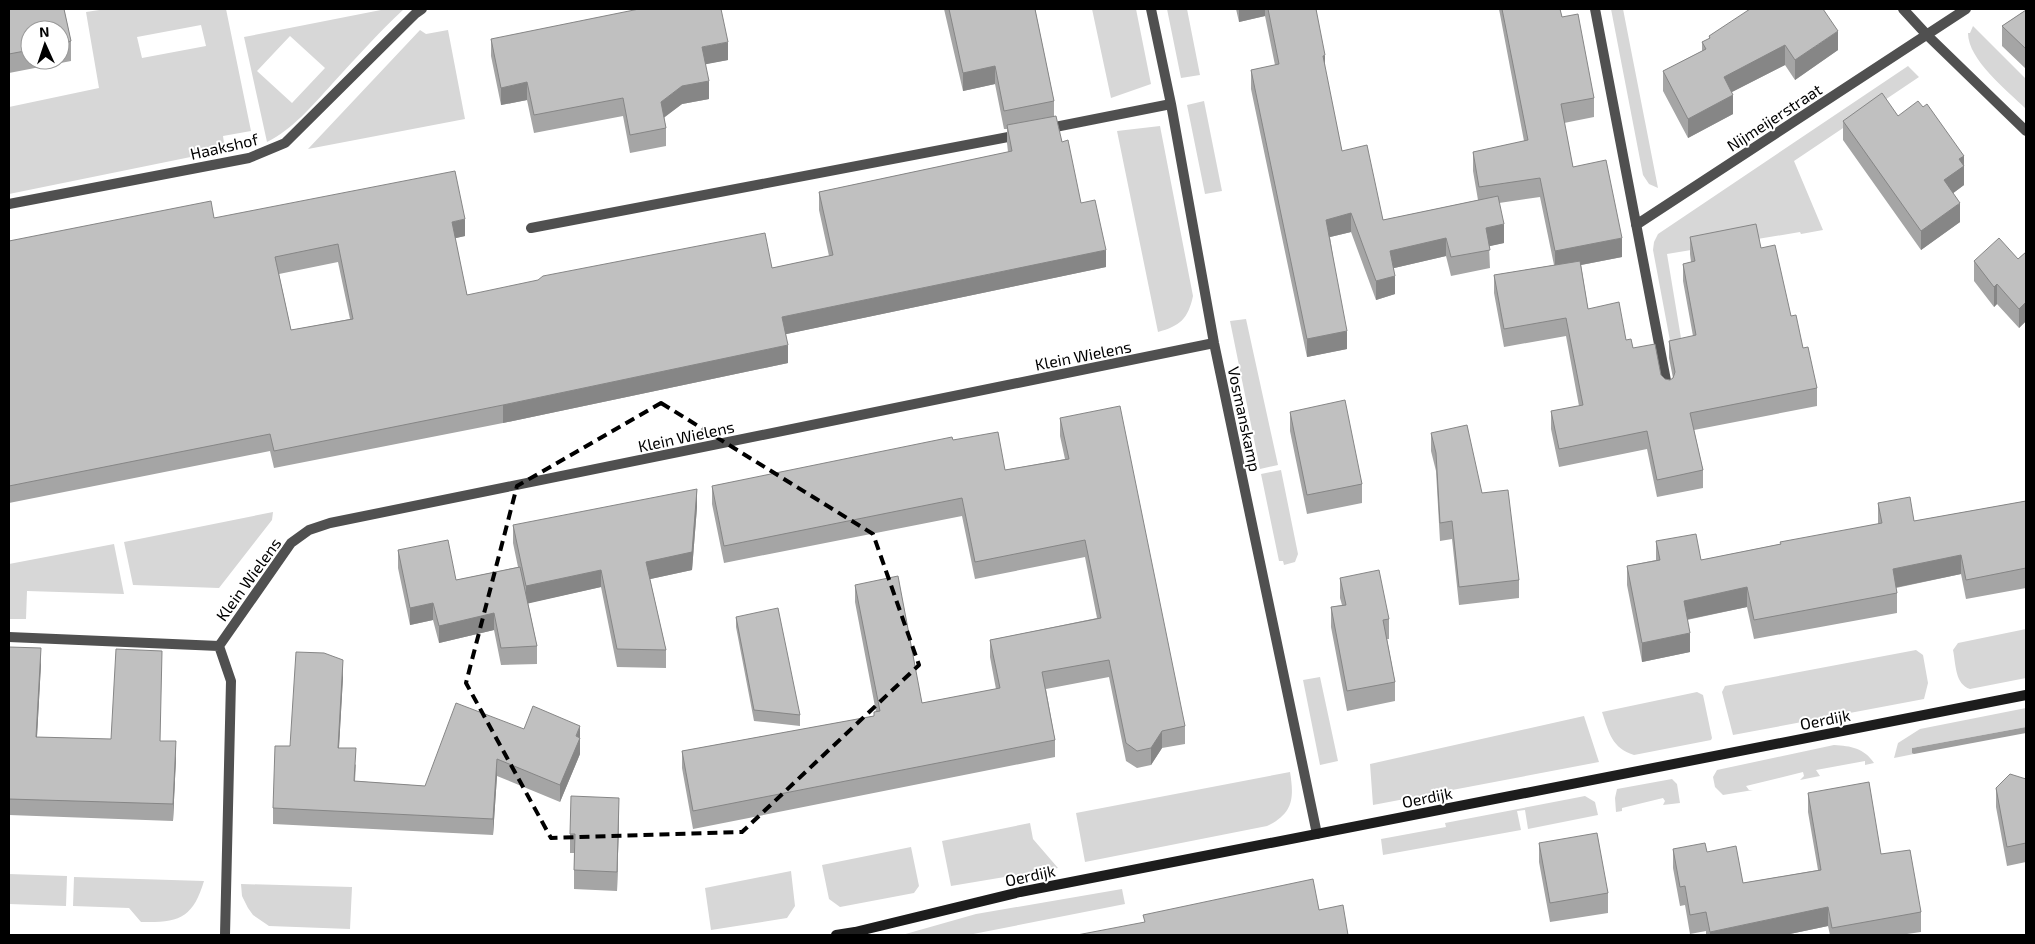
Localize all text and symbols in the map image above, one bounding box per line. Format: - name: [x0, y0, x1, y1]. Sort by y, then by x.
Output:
- north arrow: [20, 20, 70, 70]
- text: N: [39, 23, 50, 40]
- street label: Nijmeijerstraat: [1723, 79, 1825, 156]
- street label: Haakshof: [188, 129, 261, 163]
- street label: Klein Wielens: [1033, 336, 1133, 374]
- street label: Vosmanskamp: [1225, 365, 1265, 473]
- street label: Klein Wielens: [636, 417, 736, 455]
- street label: Klein Wielens: [212, 534, 284, 624]
- street label: Oerdijk: [1798, 705, 1852, 734]
- street label: Oerdijk: [1400, 783, 1454, 812]
- street label: Oerdijk: [1003, 860, 1057, 891]

